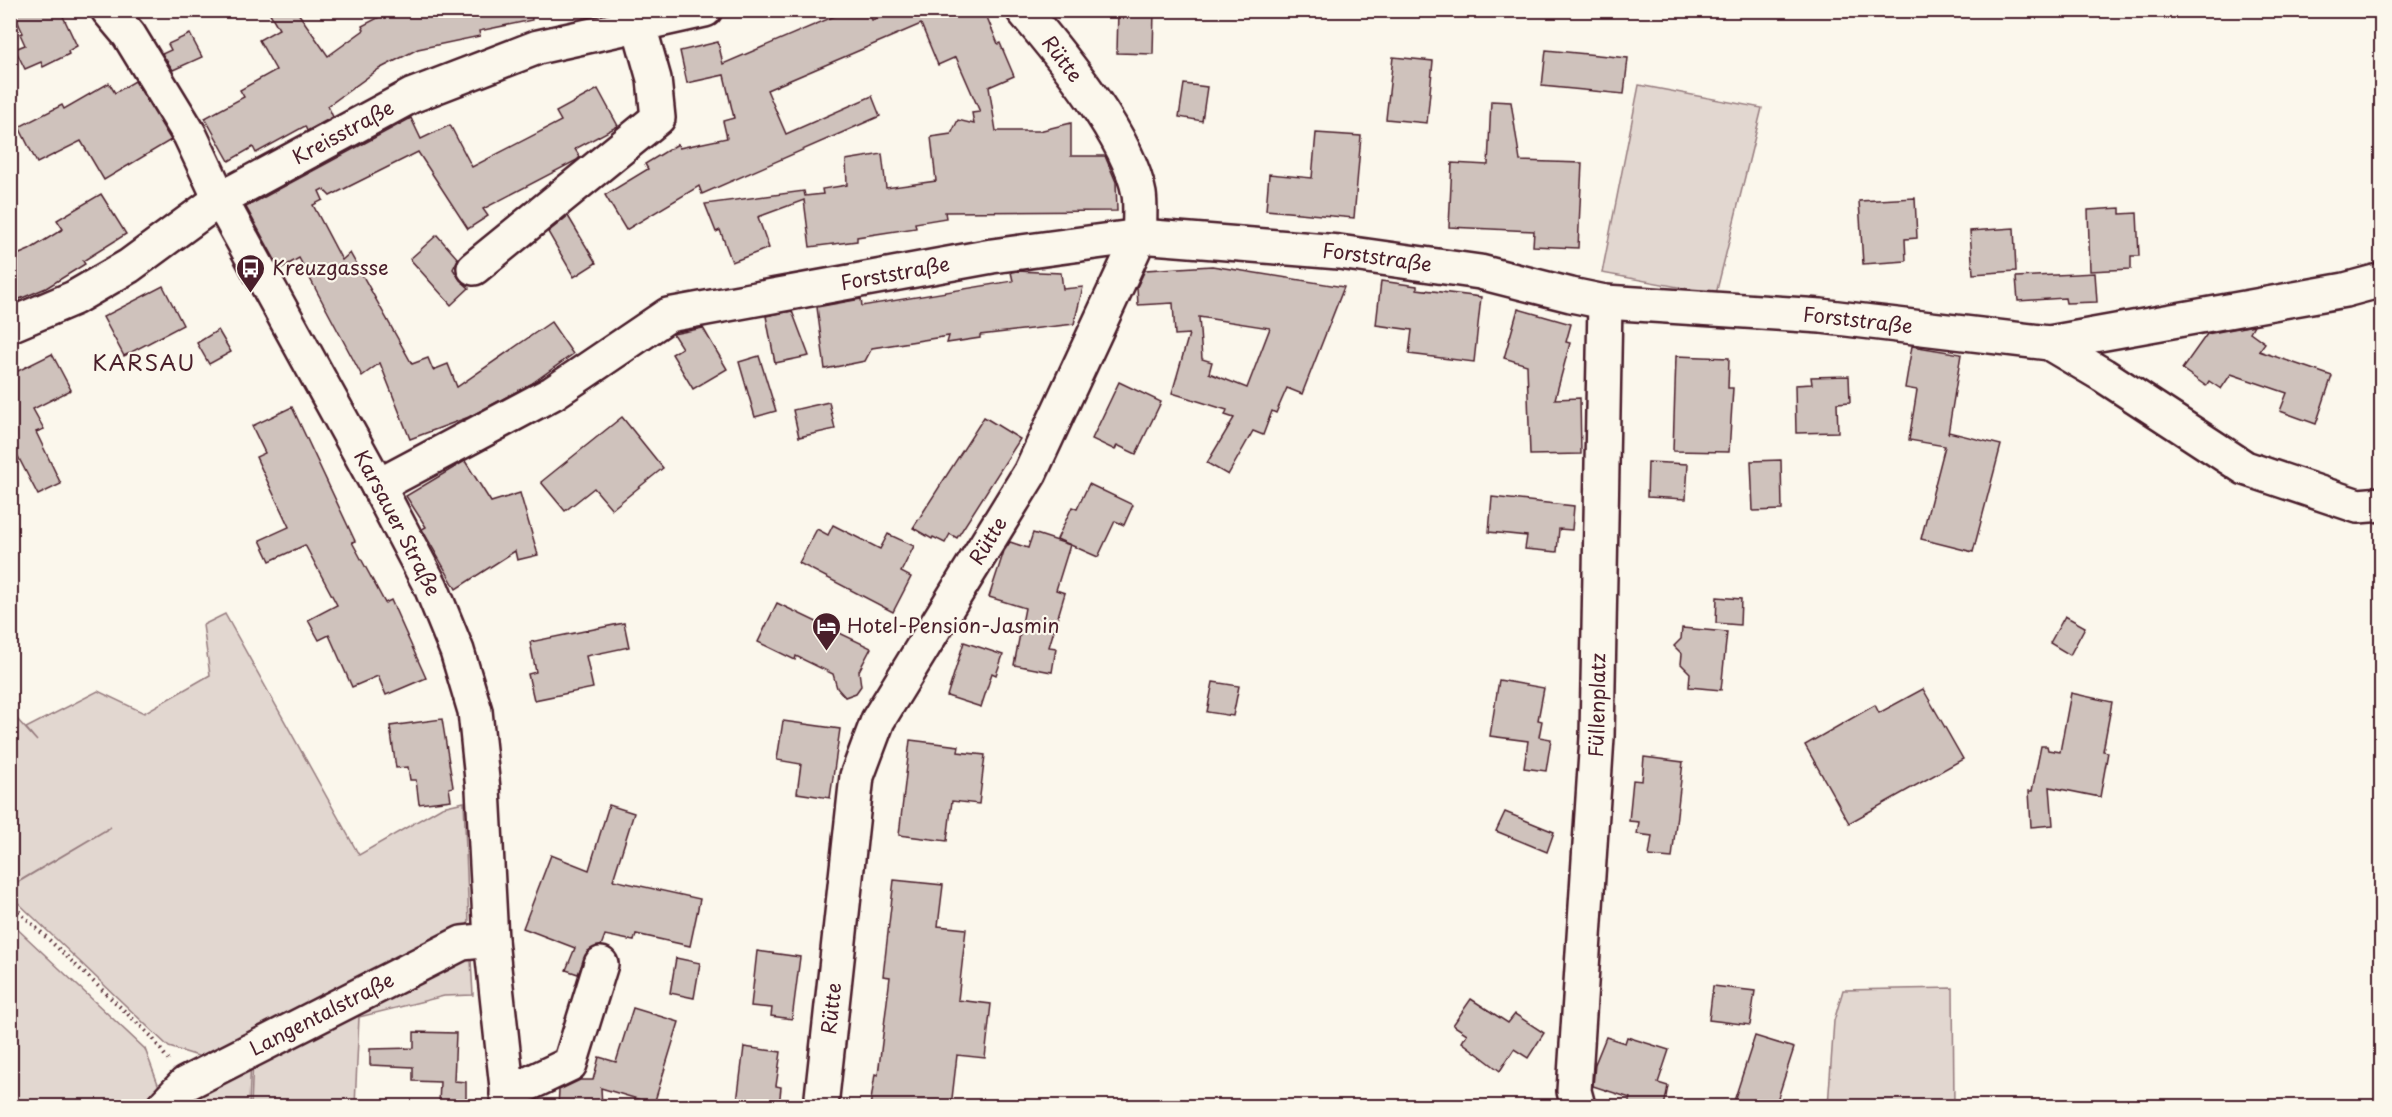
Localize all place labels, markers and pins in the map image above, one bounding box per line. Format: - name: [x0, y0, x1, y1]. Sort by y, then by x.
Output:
- bus stop icon: Kreuzgassse: [235, 252, 267, 294]
- place label: Kreuzgassse: [272, 252, 389, 282]
- hotel icon: Hotel-Pension-Jasmin: [810, 610, 842, 652]
- place label: Hotel-Pension-Jasmin: [847, 610, 1060, 640]

